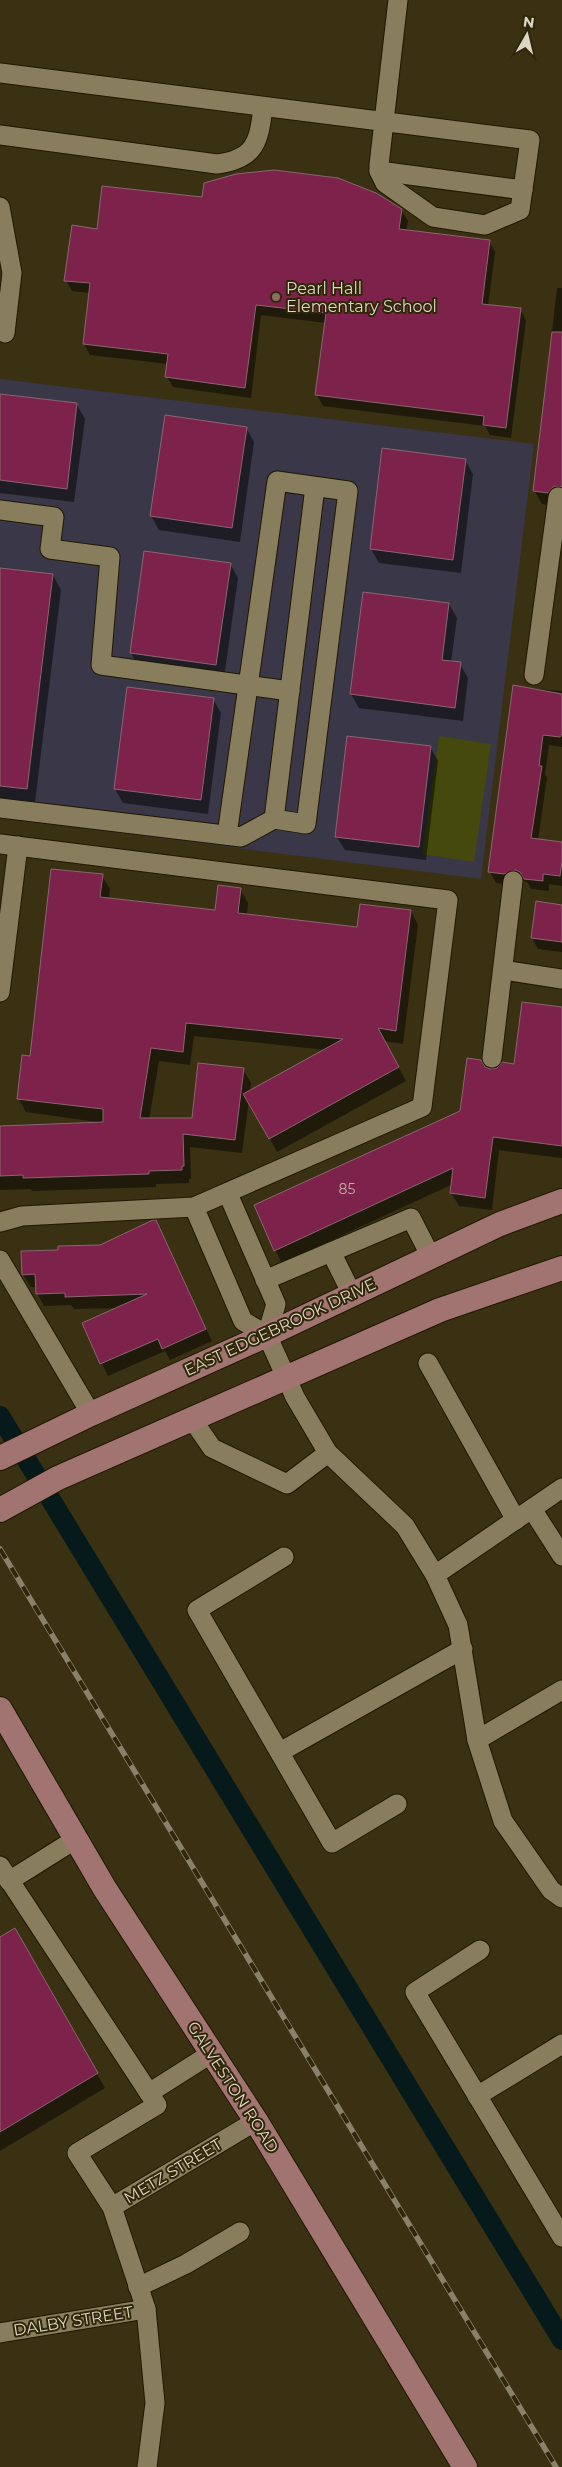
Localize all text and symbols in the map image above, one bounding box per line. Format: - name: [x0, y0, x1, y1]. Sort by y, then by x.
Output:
- north arrow: [502, 10, 552, 60]
- text: N: [522, 12, 536, 32]
- place label: Pearl Hall Elementary School: [286, 279, 437, 316]
- marker: Pearl Hall Elementary School: [270, 291, 282, 303]
- house number: 85: [339, 1180, 356, 1198]
- street label: EAST EDGEBROOK DRIVE: [181, 1274, 379, 1380]
- street label: GALVESTON ROAD: [183, 2018, 283, 2156]
- street label: METZ STREET: [121, 2134, 226, 2208]
- street label: DALBY STREET: [12, 2302, 135, 2340]

